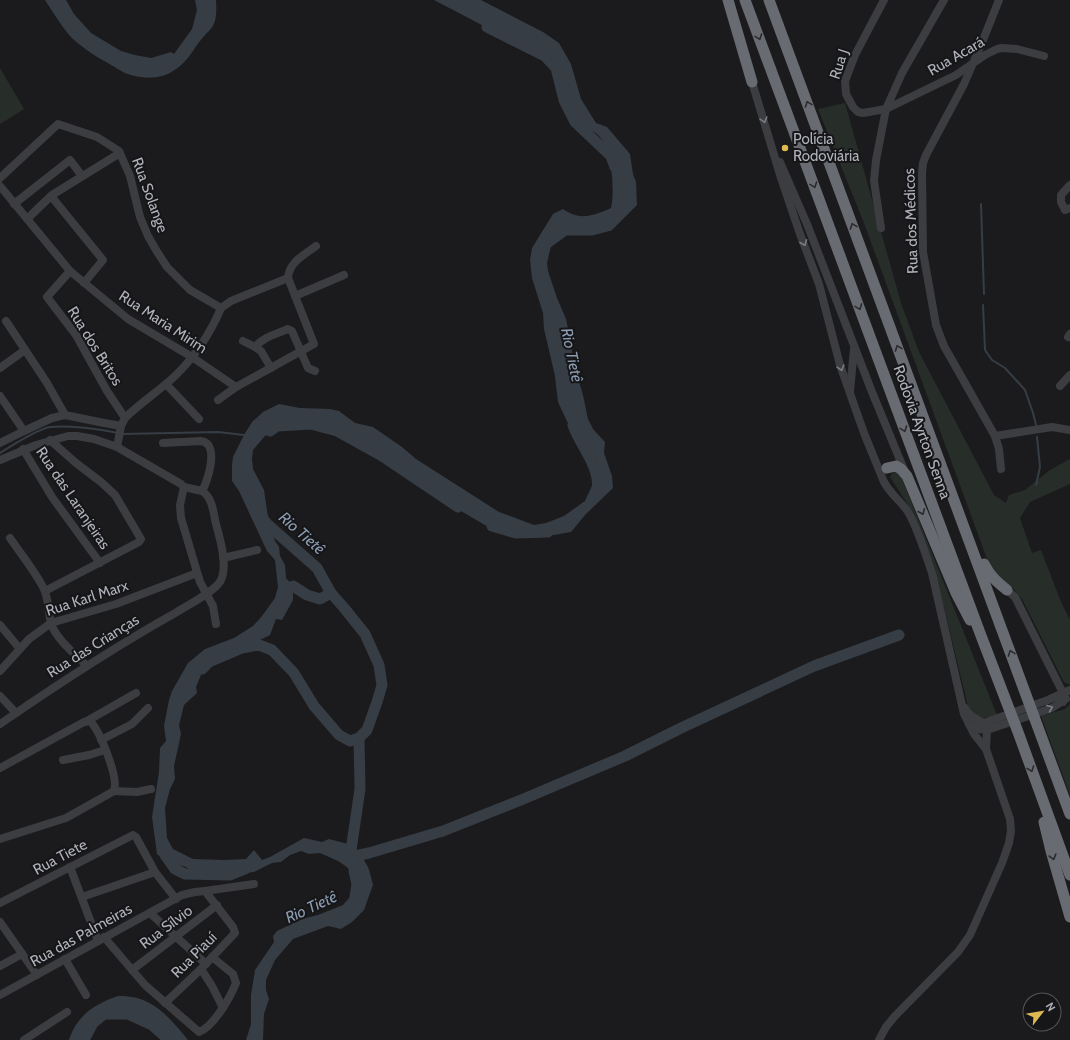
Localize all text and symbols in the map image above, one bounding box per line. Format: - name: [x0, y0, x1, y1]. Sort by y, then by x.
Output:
- street label: Rua Acará: [925, 32, 988, 79]
- one-way arrow: [754, 33, 762, 40]
- street label: Rua J: [826, 46, 852, 82]
- one-way arrow: [804, 100, 812, 107]
- one-way arrow: [759, 116, 768, 123]
- place label: Polícia Rodoviária: [793, 130, 860, 165]
- marker: Polícia Rodoviária: [780, 143, 790, 153]
- street label: Rua Solange: [128, 155, 172, 235]
- street label: Rua dos Médicos: [900, 168, 922, 274]
- one-way arrow: [809, 181, 817, 188]
- one-way arrow: [849, 222, 857, 229]
- one-way arrow: [799, 240, 807, 247]
- street label: Rua Maria Mirim: [116, 287, 210, 357]
- street label: Rua dos Britos: [64, 303, 126, 389]
- one-way arrow: [854, 303, 862, 310]
- water label: Rio Tietê: [557, 326, 587, 385]
- one-way arrow: [895, 344, 903, 351]
- street label: Rodovia Ayrton Senna: [889, 363, 955, 502]
- one-way arrow: [836, 364, 845, 371]
- one-way arrow: [900, 425, 908, 432]
- street label: Rua das Laranjeiras: [32, 443, 114, 553]
- water label: Rio Tietê: [275, 508, 329, 559]
- one-way arrow: [917, 509, 925, 516]
- street label: Rua Karl Marx: [43, 576, 131, 620]
- street label: Rua das Crianças: [44, 610, 142, 682]
- one-way arrow: [1008, 650, 1016, 657]
- one-way arrow: [1046, 705, 1054, 713]
- one-way arrow: [1027, 765, 1035, 772]
- street label: Rua Tiete: [30, 835, 90, 879]
- one-way arrow: [1048, 854, 1057, 861]
- water label: Rio Tietê: [282, 886, 341, 927]
- street label: Rua das Palmeiras: [27, 900, 135, 970]
- street label: Rua Sílvio: [136, 901, 196, 953]
- street label: Rua Piauí: [167, 928, 221, 982]
- north arrow: [1022, 992, 1062, 1032]
- text: N: [1043, 1000, 1059, 1014]

